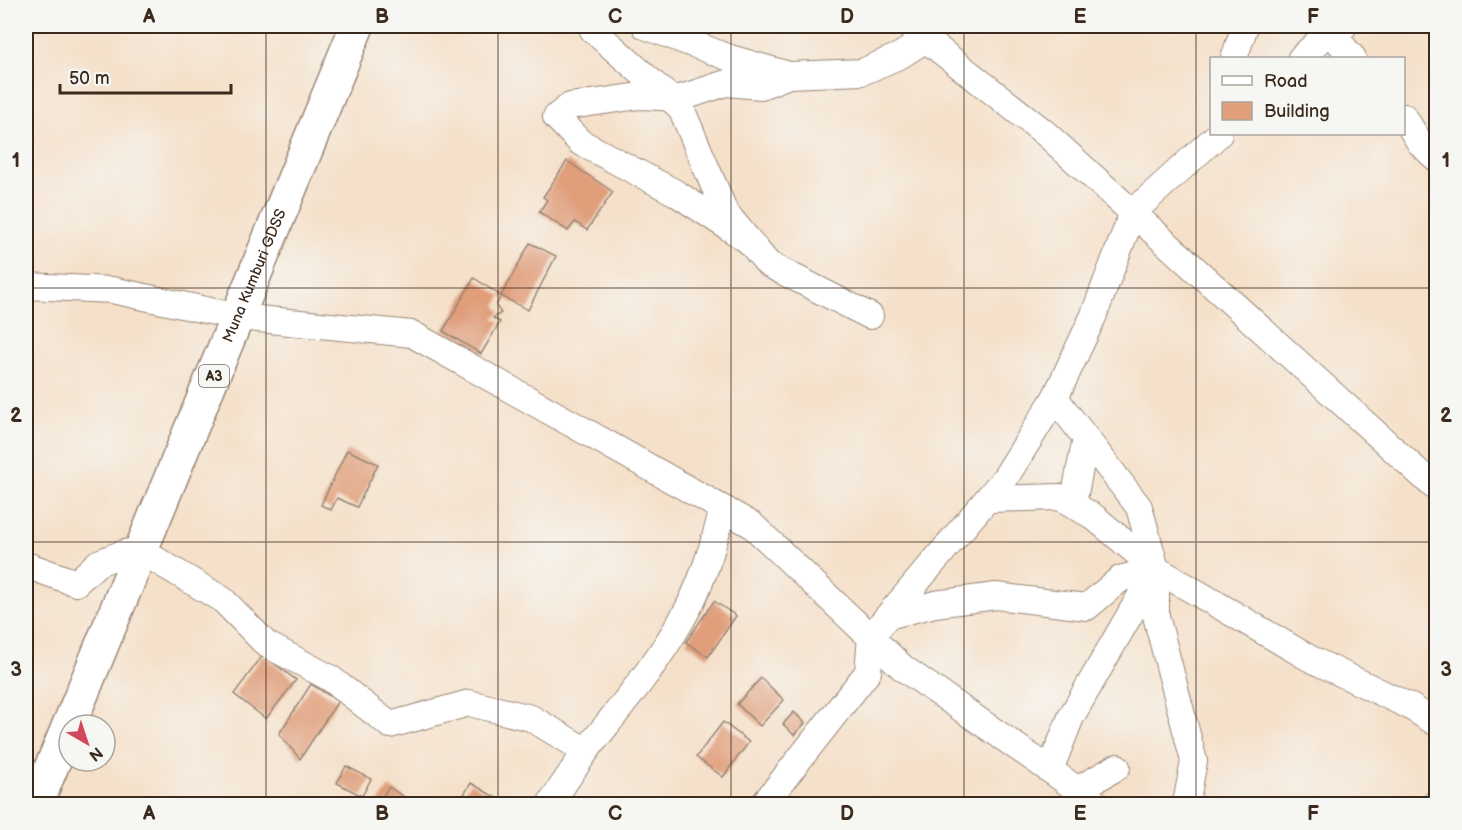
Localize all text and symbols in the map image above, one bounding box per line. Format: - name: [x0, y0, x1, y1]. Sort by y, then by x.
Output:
- text: A: [142, 5, 156, 29]
- text: B: [375, 5, 389, 29]
- text: C: [608, 5, 622, 29]
- text: D: [840, 5, 854, 29]
- text: E: [1074, 5, 1087, 29]
- text: F: [1307, 5, 1319, 29]
- scale bar: [60, 57, 231, 95]
- legend: [1210, 57, 1405, 135]
- text: 50 m: [69, 68, 110, 89]
- text: Road: [1264, 71, 1308, 92]
- text: Building: [1264, 101, 1330, 122]
- text: 1: [12, 149, 20, 173]
- text: 1: [1442, 149, 1450, 173]
- street label: Muna Kumburi GDSS: [218, 206, 290, 345]
- road number: A3: [199, 365, 229, 387]
- text: 2: [10, 404, 22, 428]
- text: 2: [1440, 404, 1452, 428]
- text: 3: [10, 658, 22, 682]
- text: 3: [1440, 658, 1452, 682]
- north arrow: [57, 713, 117, 773]
- text: N: [85, 742, 106, 765]
- text: A: [142, 802, 156, 826]
- text: B: [375, 802, 389, 826]
- text: C: [608, 802, 622, 826]
- text: D: [840, 802, 854, 826]
- text: E: [1074, 802, 1087, 826]
- text: F: [1307, 802, 1319, 826]

